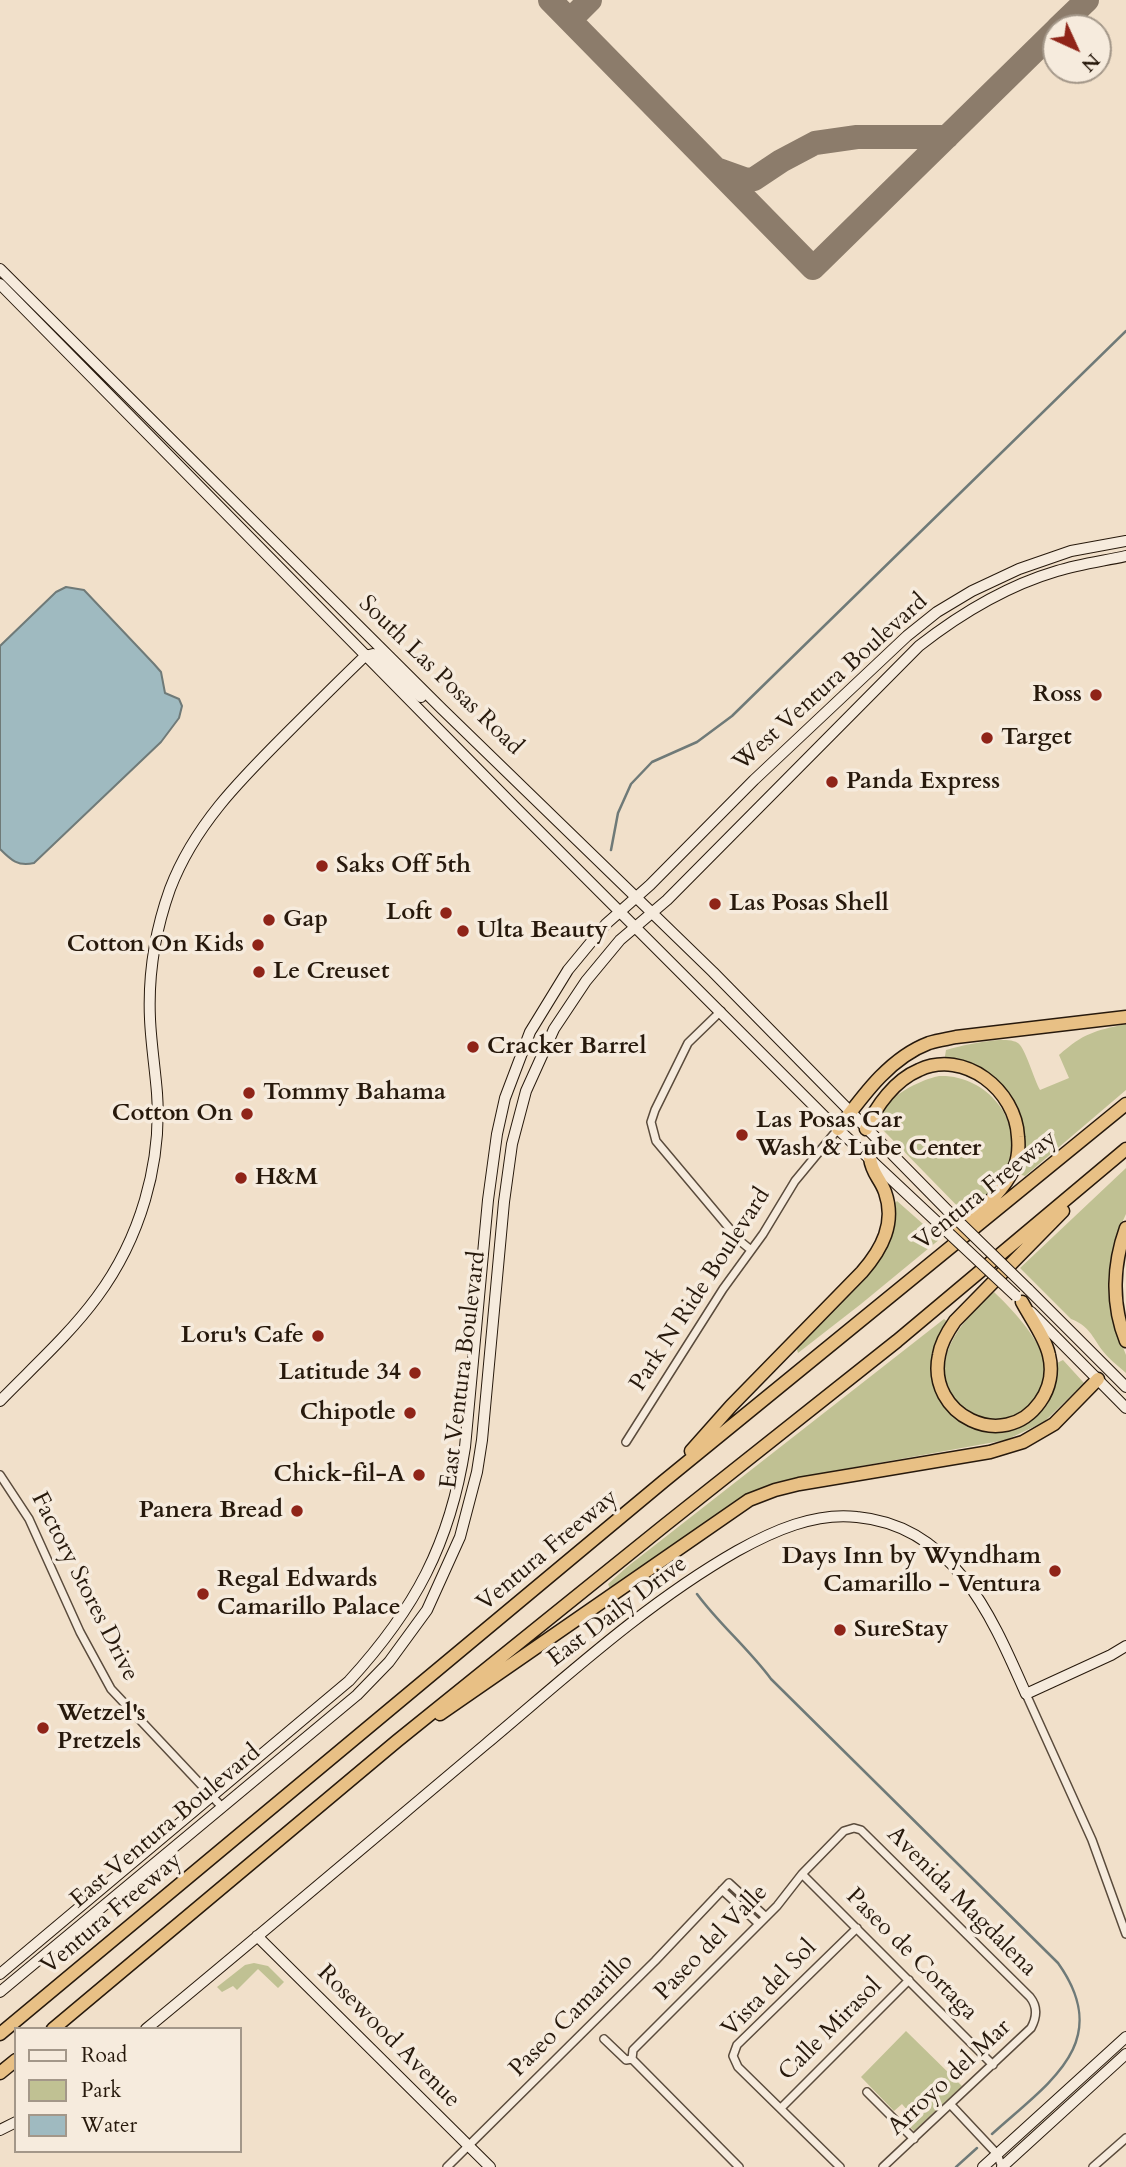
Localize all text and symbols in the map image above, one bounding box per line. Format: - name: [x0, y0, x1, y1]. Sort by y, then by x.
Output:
- north arrow: [1042, 14, 1112, 84]
- text: N: [1075, 47, 1105, 77]
- street label: West Ventura Boulevard: [728, 588, 934, 778]
- street label: South Las Posas Road: [352, 590, 528, 762]
- place label: Ross: [1033, 681, 1082, 709]
- marker: Ross: [1088, 687, 1104, 703]
- place label: Target: [1001, 724, 1072, 752]
- marker: Target: [979, 730, 995, 746]
- place label: Panda Express: [846, 768, 1000, 796]
- marker: Panda Express: [824, 774, 840, 790]
- place label: Saks Off 5th: [336, 852, 471, 880]
- marker: Saks Off 5th: [314, 858, 330, 874]
- place label: Las Posas Shell: [729, 890, 889, 918]
- marker: Las Posas Shell: [707, 896, 723, 912]
- place label: Loft: [386, 899, 432, 927]
- marker: Loft: [438, 905, 454, 921]
- place label: Gap: [283, 906, 328, 934]
- marker: Gap: [261, 912, 277, 928]
- place label: Ulta Beauty: [477, 917, 608, 945]
- marker: Ulta Beauty: [455, 923, 471, 939]
- place label: Cotton On Kids: [67, 931, 244, 959]
- marker: Cotton On Kids: [250, 937, 266, 953]
- place label: Le Creuset: [273, 958, 389, 986]
- marker: Le Creuset: [251, 964, 267, 980]
- place label: Cracker Barrel: [487, 1033, 646, 1061]
- marker: Cracker Barrel: [465, 1039, 481, 1055]
- place label: Tommy Bahama: [263, 1079, 446, 1107]
- marker: Tommy Bahama: [241, 1085, 257, 1101]
- place label: Cotton On: [112, 1100, 233, 1128]
- marker: Cotton On: [239, 1106, 255, 1122]
- place label: Las Posas Car Wash & Lube Center: [756, 1107, 981, 1163]
- street label: Ventura Freeway: [909, 1125, 1063, 1257]
- marker: Las Posas Car Wash & Lube Center: [734, 1127, 750, 1143]
- place label: H&M: [255, 1164, 318, 1192]
- marker: H&M: [233, 1170, 249, 1186]
- street label: Park N Ride Boulevard: [625, 1183, 777, 1397]
- street label: East Ventura Boulevard: [435, 1250, 493, 1490]
- place label: Loru's Cafe: [181, 1322, 304, 1350]
- marker: Loru's Cafe: [310, 1328, 326, 1344]
- place label: Latitude 34: [279, 1359, 401, 1387]
- marker: Latitude 34: [407, 1365, 423, 1381]
- place label: Chipotle: [300, 1399, 396, 1427]
- marker: Chipotle: [402, 1405, 418, 1421]
- place label: Chick-fil-A: [274, 1461, 405, 1489]
- marker: Chick-fil-A: [411, 1467, 427, 1483]
- street label: Ventura Freeway: [472, 1484, 624, 1618]
- street label: Factory Stores Drive: [24, 1488, 144, 1686]
- place label: Panera Bread: [139, 1497, 283, 1525]
- marker: Panera Bread: [289, 1503, 305, 1519]
- place label: Days Inn by Wyndham Camarillo - Ventura: [782, 1543, 1041, 1599]
- street label: East Daily Drive: [543, 1550, 693, 1674]
- marker: Days Inn by Wyndham Camarillo - Ventura: [1047, 1563, 1063, 1579]
- place label: Regal Edwards Camarillo Palace: [217, 1566, 401, 1622]
- marker: Regal Edwards Camarillo Palace: [195, 1586, 211, 1602]
- place label: SureStay: [854, 1616, 948, 1644]
- marker: SureStay: [832, 1622, 848, 1638]
- place label: Wetzel's Pretzels: [57, 1700, 146, 1756]
- marker: Wetzel's Pretzels: [35, 1720, 51, 1736]
- street label: East Ventura Boulevard: [65, 1739, 267, 1915]
- street label: Avenida Magdalena: [880, 1821, 1042, 1983]
- street label: Ventura Freeway: [36, 1847, 188, 1981]
- street label: Paseo del Valle: [649, 1879, 775, 2007]
- street label: Paseo de Cortaga: [839, 1883, 983, 2027]
- street label: Vista del Sol: [717, 1934, 823, 2044]
- street label: Paseo Camarillo: [504, 1948, 640, 2084]
- street label: Rosewood Avenue: [310, 1959, 466, 2115]
- street label: Calle Mirasol: [773, 1972, 889, 2088]
- street label: Arroyo del Mar: [883, 2014, 1017, 2142]
- legend: [14, 2027, 242, 2153]
- text: Road: [81, 2041, 127, 2070]
- text: Park: [81, 2076, 121, 2105]
- text: Water: [81, 2111, 137, 2140]

